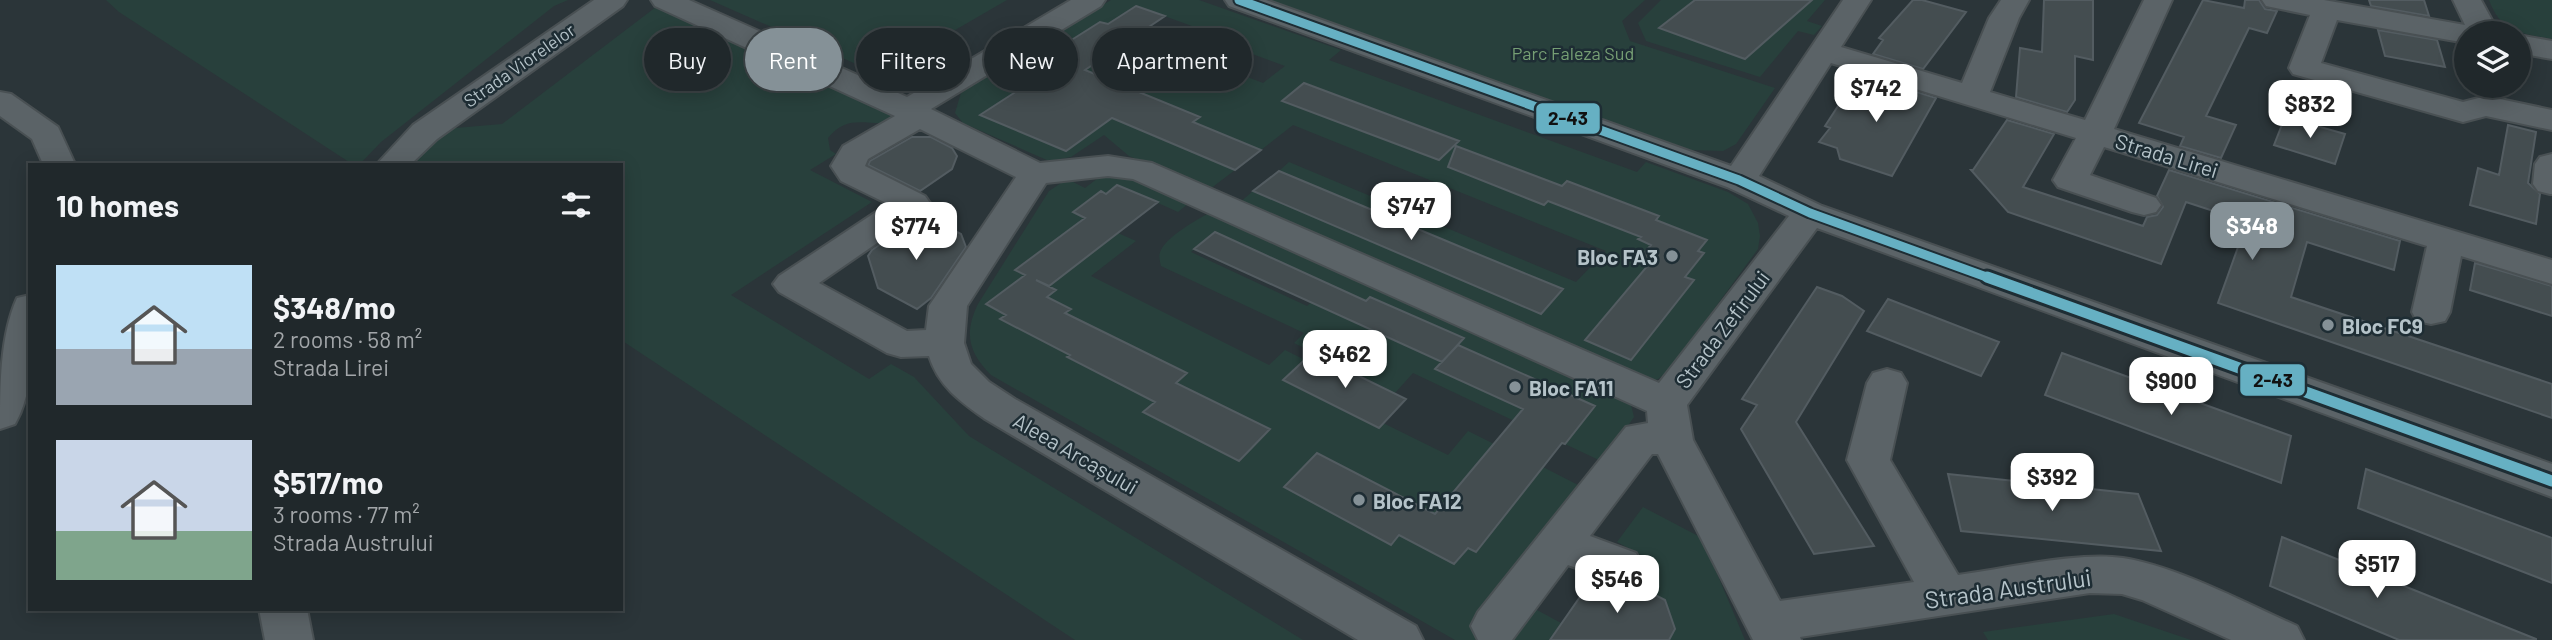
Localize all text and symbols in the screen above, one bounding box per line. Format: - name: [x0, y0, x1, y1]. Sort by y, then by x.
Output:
- street label: Strada Viorelelor: [459, 18, 579, 111]
- map controls: [2454, 21, 2531, 98]
- button: layers: [2454, 21, 2531, 98]
- chip: Buy: [644, 28, 731, 91]
- chip: Rent: [745, 28, 842, 91]
- chip: Filters: [856, 28, 970, 91]
- chip: New: [984, 28, 1078, 91]
- chip: Apartment: [1092, 28, 1252, 91]
- park label: Parc Faleza Sud: [1512, 42, 1634, 64]
- pin: $742: [1835, 64, 1917, 124]
- text: $742: [1850, 73, 1902, 101]
- pin: $832: [2269, 80, 2351, 140]
- text: $832: [2285, 89, 2335, 117]
- line badge: 2-43: [1535, 102, 1601, 135]
- text: 2-43: [1548, 106, 1588, 129]
- street label: Strada Lirei: [2113, 128, 2221, 182]
- pin: $747: [1370, 182, 1452, 242]
- icon: filters: [557, 186, 595, 224]
- text: 10 homes: [56, 187, 179, 223]
- text: $747: [1387, 191, 1435, 219]
- pin: $774: [875, 202, 957, 262]
- pin: $348: [2211, 202, 2293, 262]
- text: $774: [891, 211, 941, 239]
- text: $348: [2226, 211, 2278, 239]
- place label: Bloc FA3: [1577, 244, 1658, 269]
- marker: Bloc FA3: [1664, 248, 1680, 264]
- street label: Strada Zefirului: [1670, 265, 1774, 393]
- text: $348/mo: [273, 289, 396, 325]
- icon: home: [112, 293, 196, 377]
- place label: Bloc FC9: [2342, 313, 2423, 338]
- marker: Bloc FC9: [2320, 317, 2336, 333]
- text: 2 rooms · 58 m²: [273, 325, 422, 353]
- pin: $462: [1304, 330, 1386, 390]
- text: $462: [1319, 339, 1371, 367]
- text: Strada Lirei: [273, 353, 389, 381]
- pin: $900: [2130, 358, 2212, 417]
- line badge: 2-43: [2239, 363, 2306, 397]
- text: $900: [2145, 366, 2197, 394]
- text: 2-43: [2253, 368, 2293, 391]
- place label: Bloc FA11: [1529, 375, 1614, 400]
- marker: Bloc FA11: [1507, 379, 1523, 395]
- street label: Aleea Arcașului: [1009, 407, 1143, 499]
- pin: $392: [2011, 454, 2093, 513]
- text: $392: [2027, 462, 2077, 490]
- text: $517/mo: [273, 464, 384, 500]
- icon: home: [112, 468, 196, 552]
- place label: Bloc FA12: [1373, 488, 1462, 513]
- marker: Bloc FA12: [1351, 492, 1367, 508]
- text: 3 rooms · 77 m²: [273, 500, 420, 528]
- text: Strada Austrului: [273, 528, 434, 556]
- pin: $517: [2336, 540, 2418, 600]
- text: $517: [2355, 549, 2399, 577]
- pin: $546: [1576, 556, 1658, 615]
- street label: Strada Austrului: [1923, 562, 2093, 614]
- text: $546: [1591, 564, 1643, 592]

